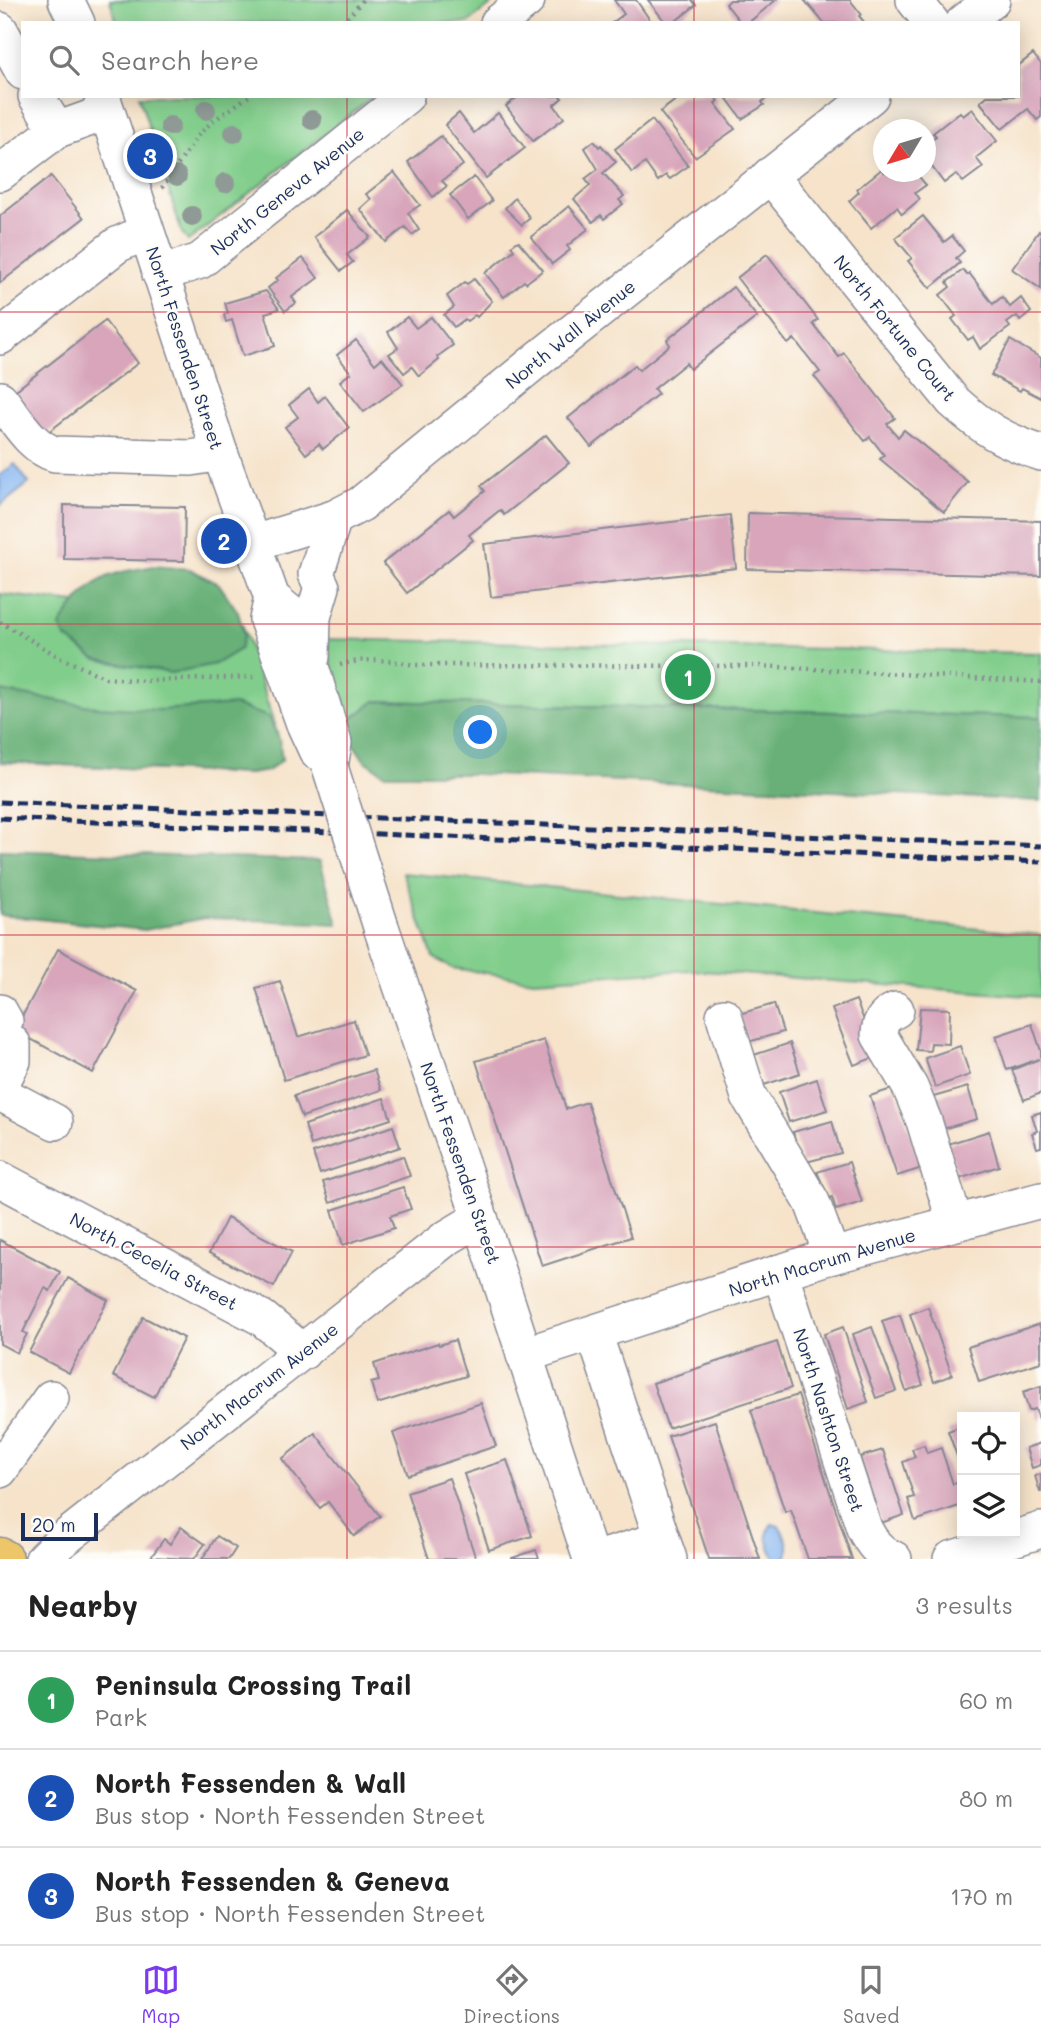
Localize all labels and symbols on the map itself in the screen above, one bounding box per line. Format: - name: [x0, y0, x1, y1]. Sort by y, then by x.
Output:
- north arrow: [873, 119, 936, 182]
- street label: North Geneva Avenue: [205, 122, 369, 260]
- pin: 3: [127, 130, 173, 182]
- street label: North Fessenden Street: [141, 243, 229, 453]
- street label: North Fortune Court: [829, 250, 961, 406]
- street label: North Wall Avenue: [500, 274, 640, 394]
- pin: 2: [201, 515, 247, 567]
- pin: 1: [665, 651, 711, 703]
- your location: [463, 715, 497, 749]
- street label: North Fessenden Street: [415, 1059, 507, 1267]
- street label: North Cecelia Street: [66, 1207, 242, 1315]
- street label: North Macrum Avenue: [726, 1222, 918, 1302]
- street label: North Macrum Avenue: [175, 1317, 343, 1455]
- street label: North Nashton Street: [788, 1325, 870, 1515]
- scale bar: [21, 1510, 98, 1542]

